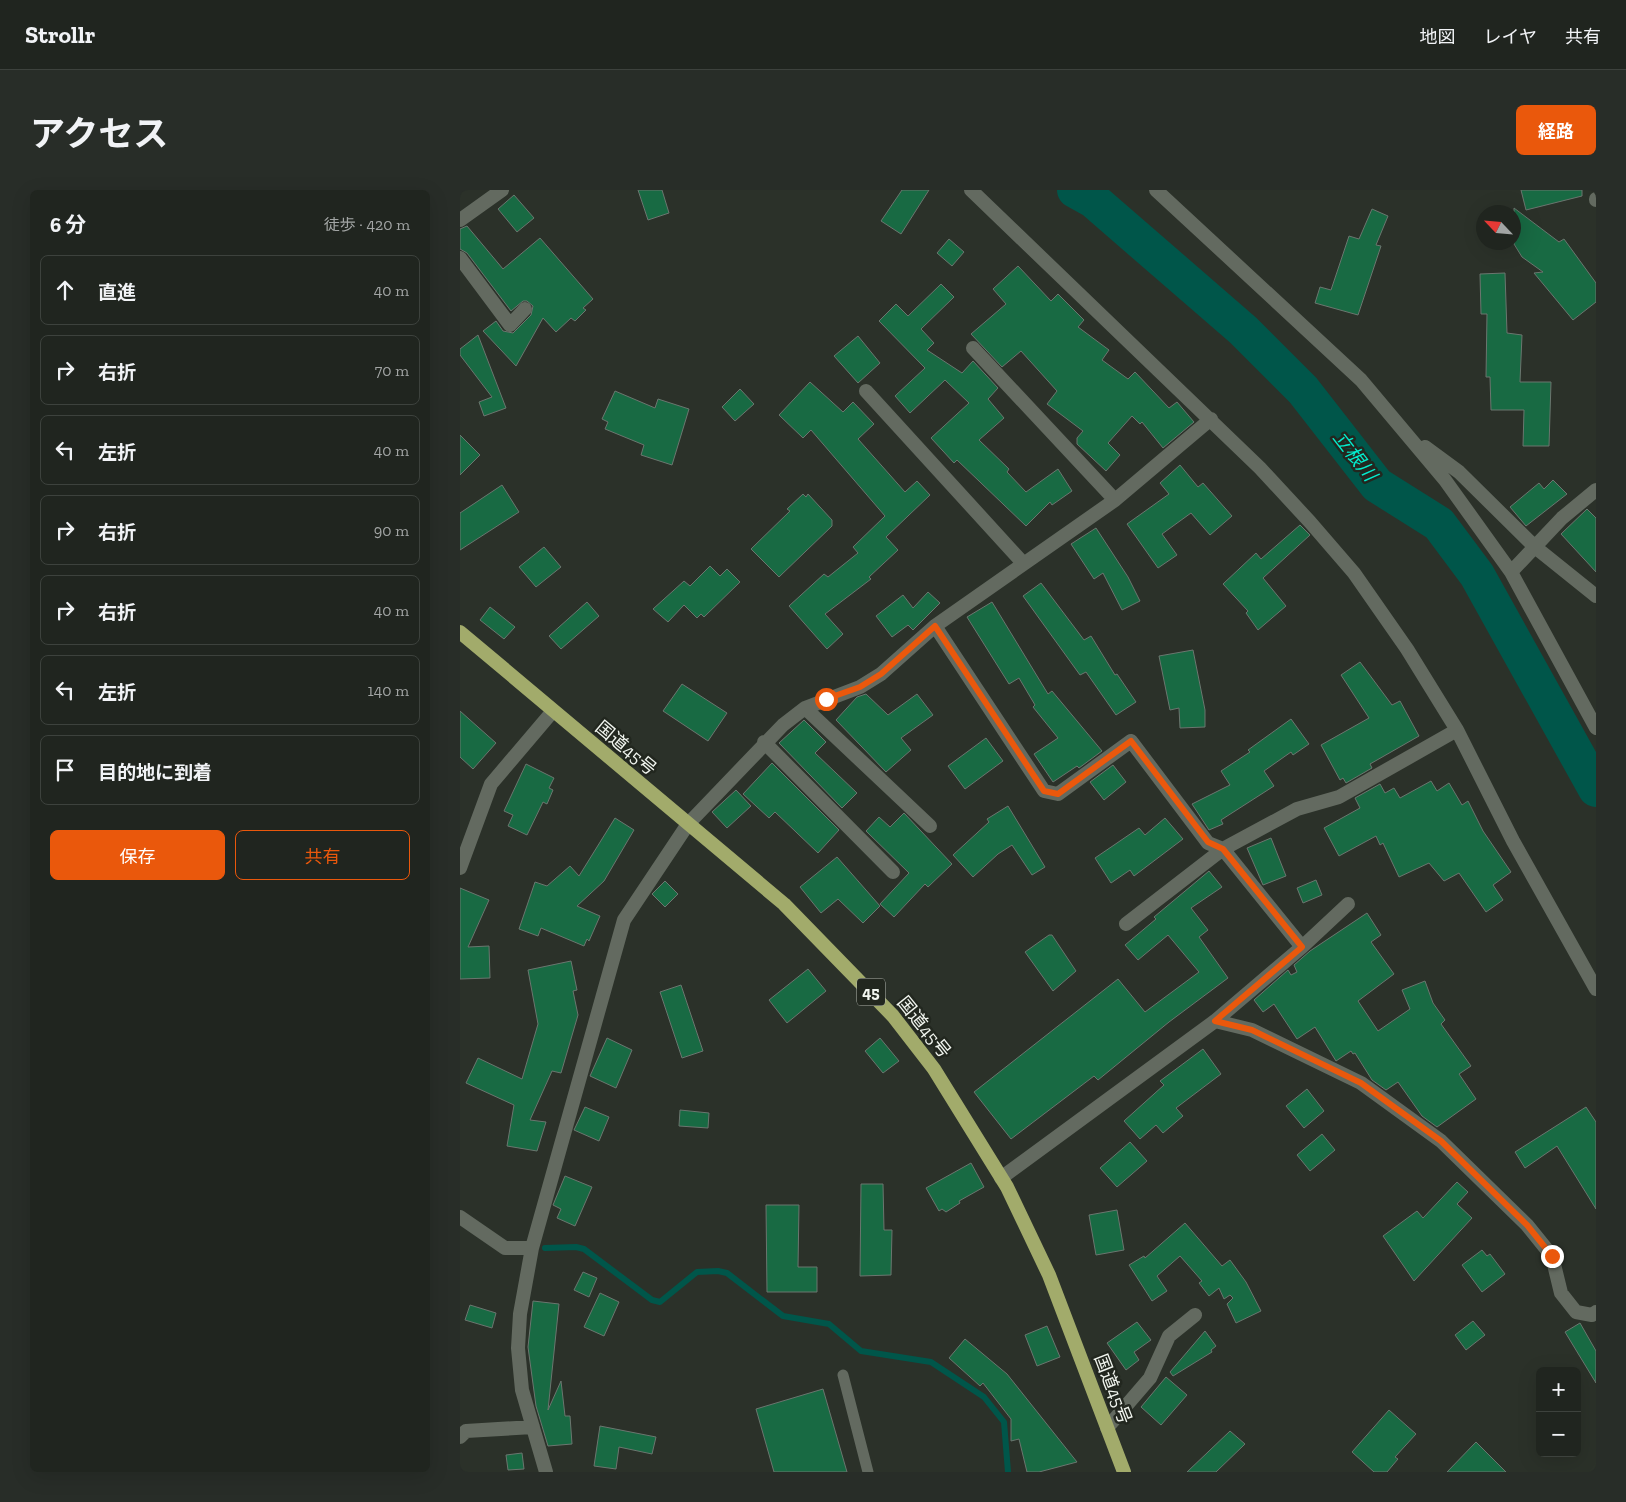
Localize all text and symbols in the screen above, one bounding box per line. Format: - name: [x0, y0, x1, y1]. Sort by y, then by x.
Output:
- text: Strollr: [25, 20, 95, 49]
- text: 地図: [1420, 26, 1456, 48]
- text: レイヤ: [1484, 26, 1537, 48]
- text: 共有: [1565, 26, 1601, 48]
- button: 経路: [1516, 105, 1596, 155]
- text: アクセス: [30, 113, 168, 155]
- north arrow: [1476, 205, 1521, 250]
- text: 6 分: [50, 212, 86, 237]
- text: 徒歩 · 420 m: [324, 215, 410, 234]
- icon: ahead: [51, 276, 79, 304]
- text: 直進: [98, 281, 136, 304]
- text: 40 m: [374, 281, 409, 300]
- icon: right: [51, 356, 79, 384]
- text: 右折: [98, 361, 136, 384]
- text: 70 m: [375, 361, 409, 380]
- water label: 立根川: [1328, 426, 1383, 487]
- icon: left: [51, 436, 79, 464]
- text: 左折: [98, 441, 136, 464]
- text: 40 m: [374, 441, 409, 460]
- icon: right: [51, 516, 79, 544]
- text: 右折: [98, 521, 136, 544]
- text: 90 m: [374, 521, 409, 540]
- icon: right: [51, 596, 79, 624]
- text: 右折: [98, 601, 136, 624]
- text: 40 m: [374, 601, 409, 620]
- icon: left: [51, 676, 79, 704]
- text: 左折: [98, 681, 136, 704]
- text: 140 m: [368, 681, 409, 700]
- route start: [815, 688, 838, 711]
- street label: 国道45号: [591, 716, 661, 780]
- icon: arrive: [51, 756, 79, 784]
- text: 目的地に到着: [98, 761, 212, 784]
- button: 保存: [50, 830, 225, 880]
- button: 共有: [235, 830, 410, 880]
- road number: 45: [857, 979, 885, 1006]
- street label: 国道45号: [893, 992, 955, 1062]
- route end: [1541, 1245, 1564, 1268]
- street label: 国道45号: [1090, 1351, 1136, 1427]
- map controls: [1536, 1367, 1581, 1457]
- button: +: [1536, 1367, 1581, 1412]
- button: −: [1536, 1412, 1581, 1457]

